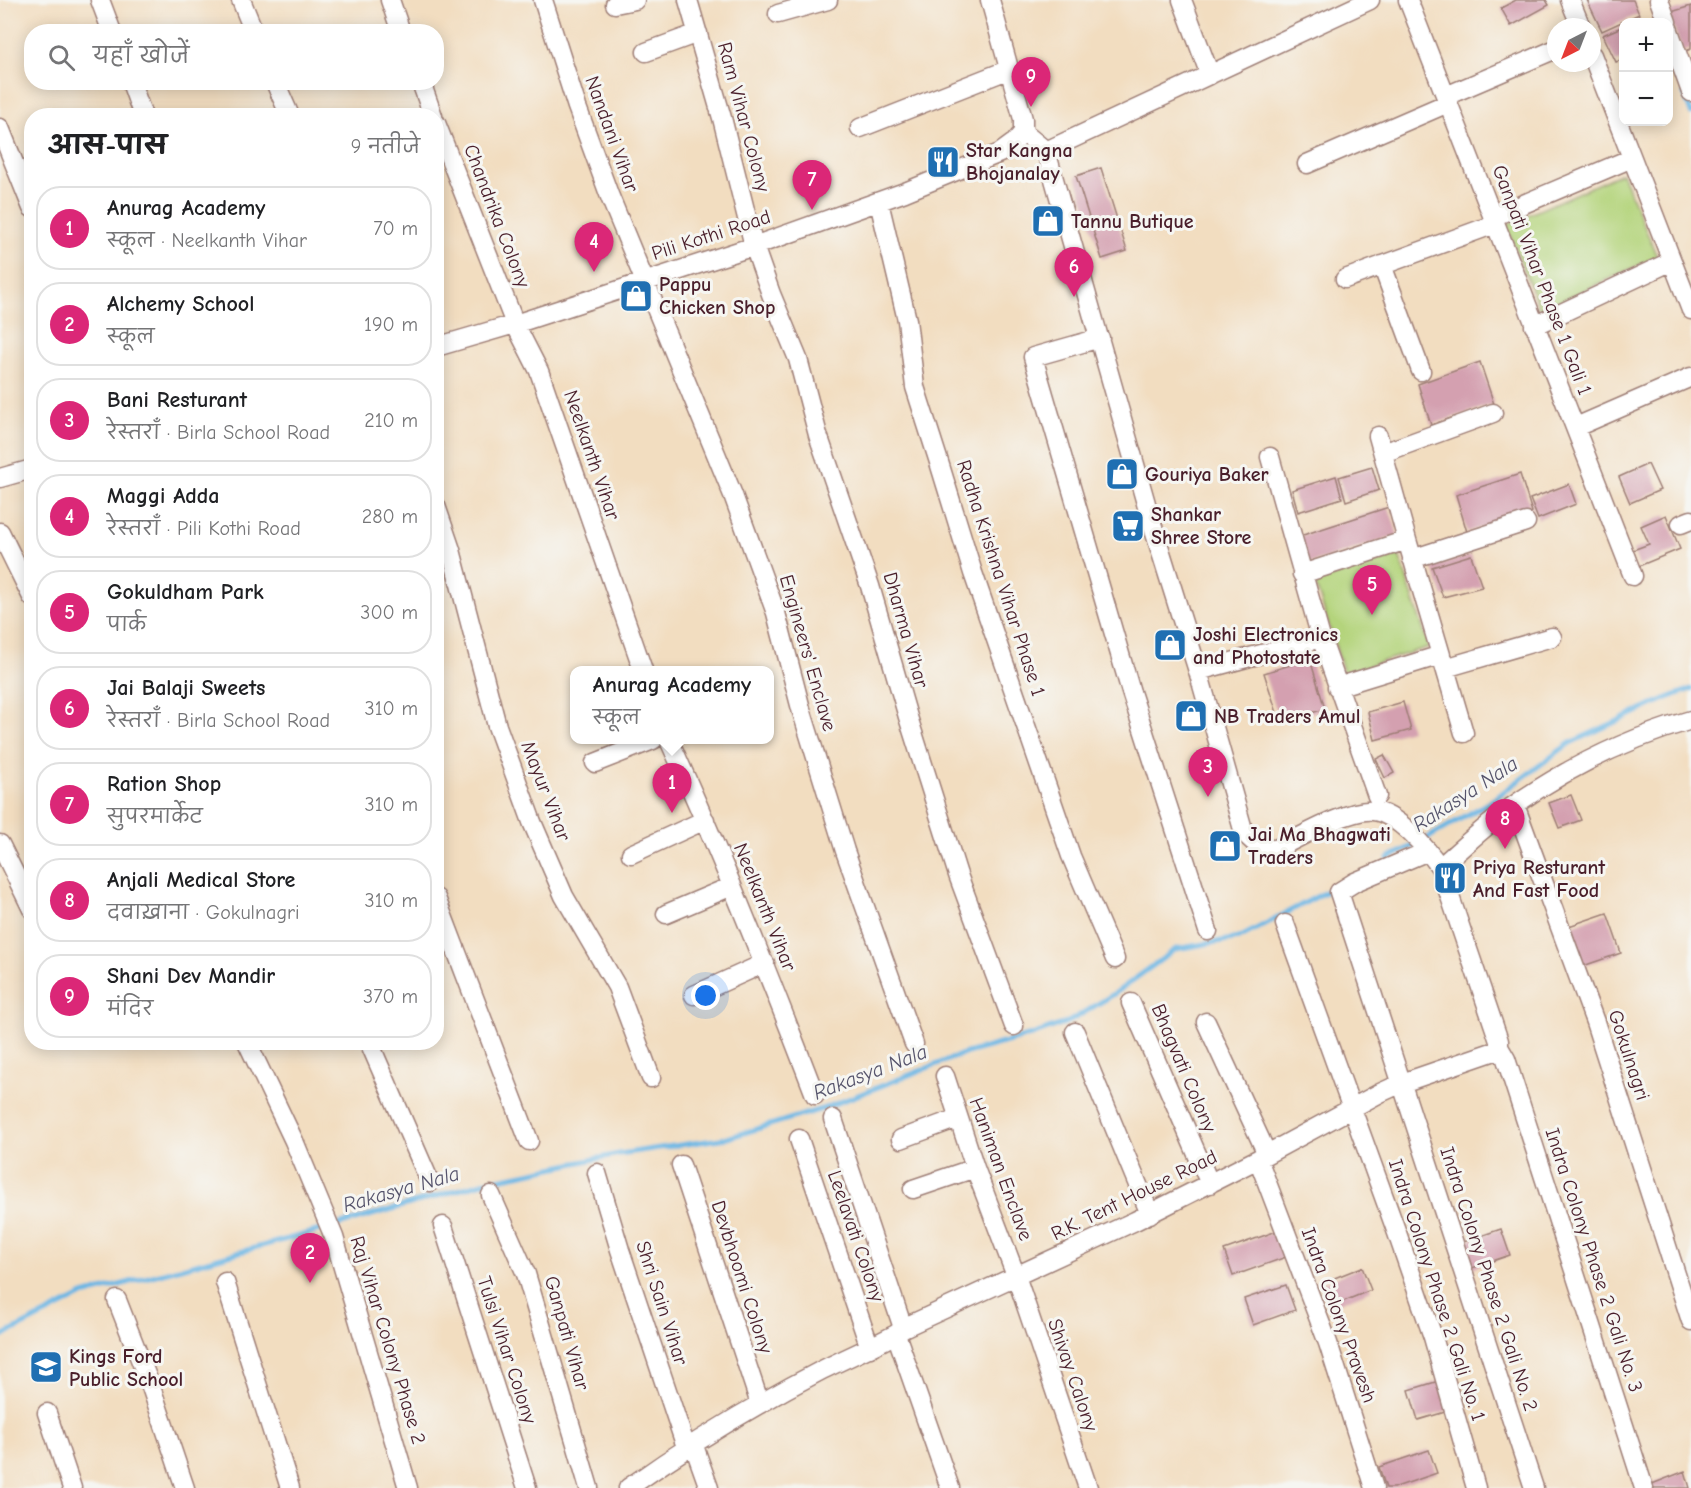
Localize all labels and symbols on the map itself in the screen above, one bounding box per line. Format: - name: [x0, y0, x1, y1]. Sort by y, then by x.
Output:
- north arrow: [1547, 18, 1601, 72]
- street label: Ram Vihar Colony: [713, 40, 775, 194]
- pin: 9: [1012, 57, 1050, 107]
- street label: Nandani Vihar: [580, 73, 644, 195]
- place label: Star Kangna Bhojanalay: [966, 139, 1073, 185]
- street label: Chandrika Colony: [459, 141, 535, 291]
- restaurant icon: Star Kangna Bhojanalay: [925, 144, 961, 180]
- pin: 7: [792, 160, 832, 210]
- street label: Ganpati Vihar Phase 1 Gali 1: [1487, 162, 1597, 398]
- shop icon: Tannu Butique: [1030, 203, 1066, 239]
- street label: Pili Kothi Road: [649, 205, 773, 265]
- place label: Tannu Butique: [1071, 210, 1194, 233]
- pin: 4: [574, 222, 614, 272]
- pin: 6: [1054, 248, 1094, 297]
- place label: Pappu Chicken Shop: [659, 273, 775, 319]
- shop icon: Pappu Chicken Shop: [618, 278, 654, 314]
- street label: Neelkanth Vihar: [559, 387, 625, 523]
- shop icon: Gouriya Baker: [1104, 456, 1140, 492]
- street label: Radha Krishna Vihar Phase 1: [952, 457, 1050, 699]
- place label: Gouriya Baker: [1145, 463, 1269, 486]
- place label: Shankar Shree Store: [1151, 503, 1251, 549]
- supermarket icon: Shankar Shree Store: [1110, 508, 1146, 544]
- pin: 5: [1352, 566, 1392, 615]
- street label: Dharma Vihar: [878, 569, 934, 691]
- street label: Engineers' Enclave: [775, 572, 841, 734]
- place label: Joshi Electronics and Photostate: [1193, 623, 1338, 669]
- shop icon: Joshi Electronics and Photostate: [1152, 627, 1188, 663]
- shop icon: NB Traders Amul: [1173, 698, 1209, 734]
- place label: NB Traders Amul: [1214, 705, 1360, 728]
- street label: Mayur Vihar: [516, 738, 576, 844]
- pin: 3: [1188, 748, 1228, 797]
- water label: Rakasya Nala: [1408, 751, 1522, 837]
- pin: 1: [652, 764, 692, 813]
- pin: 8: [1486, 800, 1524, 849]
- place label: Jai Ma Bhagwati Traders: [1248, 823, 1391, 869]
- shop icon: Jai Ma Bhagwati Traders: [1207, 828, 1243, 864]
- street label: Neelkanth Vihar: [729, 840, 801, 974]
- place label: Priya Resturant And Fast Food: [1473, 856, 1605, 902]
- restaurant icon: Priya Resturant And Fast Food: [1432, 860, 1468, 896]
- your location: [691, 981, 720, 1010]
- street label: Bhagvati Colony: [1147, 1000, 1221, 1136]
- street label: Gokulnagri: [1604, 1007, 1654, 1103]
- water label: Rakasya Nala: [810, 1039, 931, 1105]
- street label: Haniman Enclave: [964, 1094, 1038, 1244]
- street label: Indra Colony Phase 2 Gali No. 3: [1540, 1125, 1648, 1395]
- street label: Indra Colony Phase 2 Gali No. 2: [1435, 1144, 1543, 1414]
- street label: R.K. Tent House Road: [1047, 1145, 1221, 1245]
- street label: Indra Colony Phase 2 Gali No. 1: [1384, 1156, 1490, 1424]
- water label: Rakasya Nala: [340, 1161, 462, 1217]
- street label: Leelavati Colony: [823, 1167, 889, 1305]
- street label: Devbhoomi Colony: [706, 1198, 778, 1356]
- street label: Indra Colony Pravesh: [1297, 1224, 1381, 1406]
- street label: Raj Vihar Colony Phase 2: [345, 1233, 431, 1447]
- pin: 2: [290, 1234, 330, 1283]
- street label: Shri Sain Vihar: [631, 1238, 693, 1368]
- street label: Ganpati Vihar: [540, 1273, 594, 1393]
- street label: Tulsi Vihar Colony: [472, 1274, 542, 1427]
- street label: Shivay Calony: [1043, 1316, 1103, 1434]
- place label: Kings Ford Public School: [69, 1345, 183, 1391]
- school or university icon: Kings Ford Public School: [28, 1349, 64, 1385]

